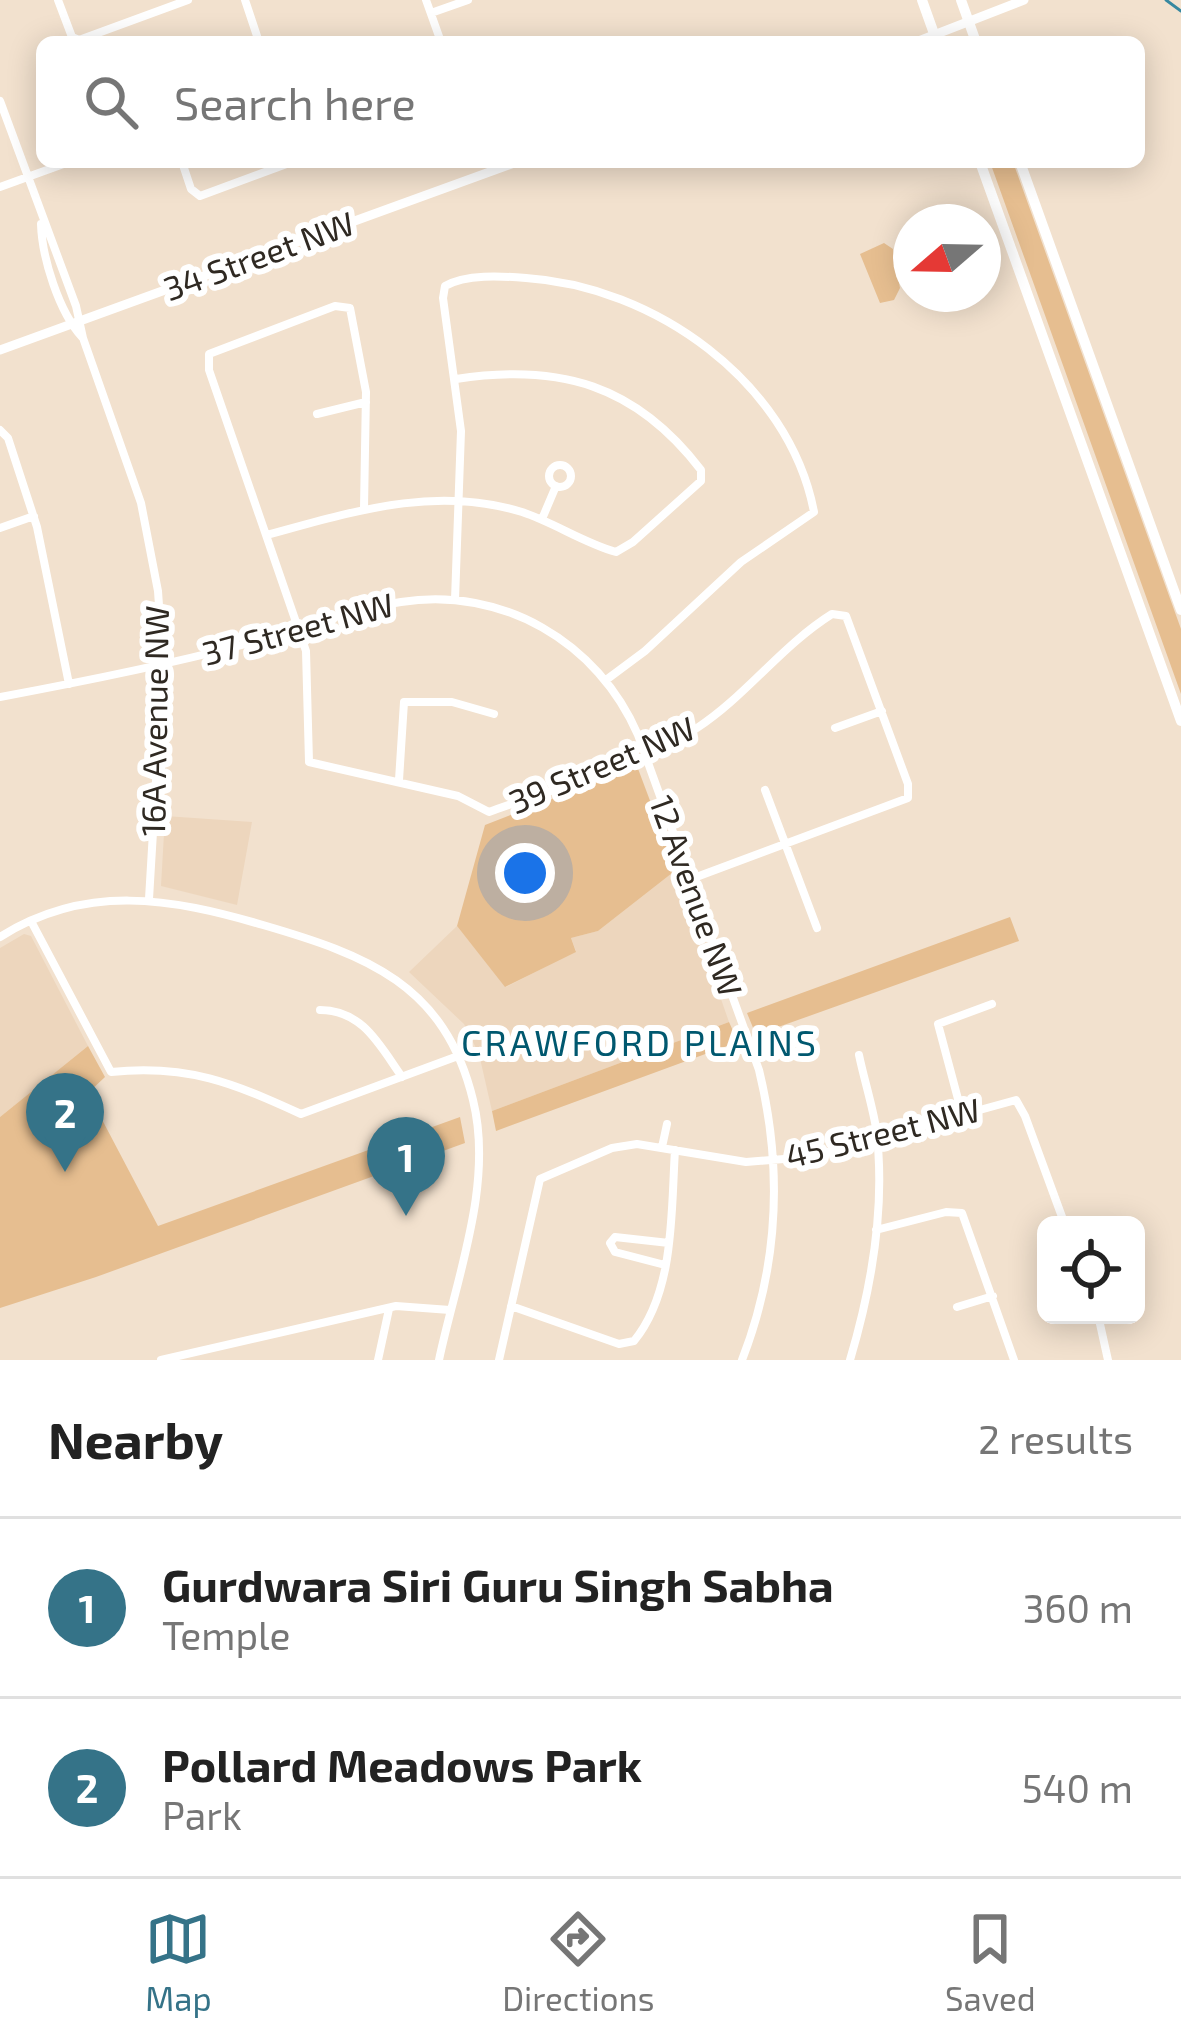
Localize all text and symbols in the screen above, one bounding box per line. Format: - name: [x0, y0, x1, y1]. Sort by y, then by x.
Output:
- search box: [36, 36, 1145, 168]
- icon: search: [78, 69, 144, 135]
- text: Search here: [174, 75, 416, 129]
- street label: 34 Street NW: [158, 202, 359, 308]
- north arrow: [893, 204, 1001, 312]
- street label: 37 Street NW: [198, 583, 398, 673]
- street label: 16A Avenue NW: [132, 605, 176, 837]
- street label: 39 Street NW: [503, 707, 701, 821]
- street label: 12 Avenue NW: [642, 790, 752, 1002]
- your location: [495, 843, 555, 903]
- district label: CRAWFORD PLAINS: [461, 1020, 819, 1063]
- pin: 2: [26, 1073, 104, 1172]
- street label: 45 Street NW: [781, 1089, 984, 1176]
- pin: 1: [367, 1117, 445, 1216]
- map controls: [1037, 1216, 1145, 1324]
- button: locate: [1037, 1216, 1145, 1324]
- text: Nearby: [48, 1408, 223, 1469]
- text: 2 results: [978, 1415, 1133, 1462]
- text: Gurdwara Siri Guru Singh Sabha: [162, 1557, 834, 1611]
- text: 1: [79, 1584, 95, 1631]
- text: 360 m: [1023, 1584, 1133, 1631]
- text: Temple: [162, 1611, 291, 1658]
- text: Pollard Meadows Park: [162, 1737, 642, 1791]
- text: 2: [76, 1764, 98, 1811]
- text: 540 m: [1022, 1764, 1133, 1811]
- text: Park: [162, 1791, 242, 1838]
- tab: Map: [145, 1906, 212, 2018]
- tab: Directions: [502, 1906, 654, 2018]
- tab: Saved: [945, 1906, 1036, 2018]

